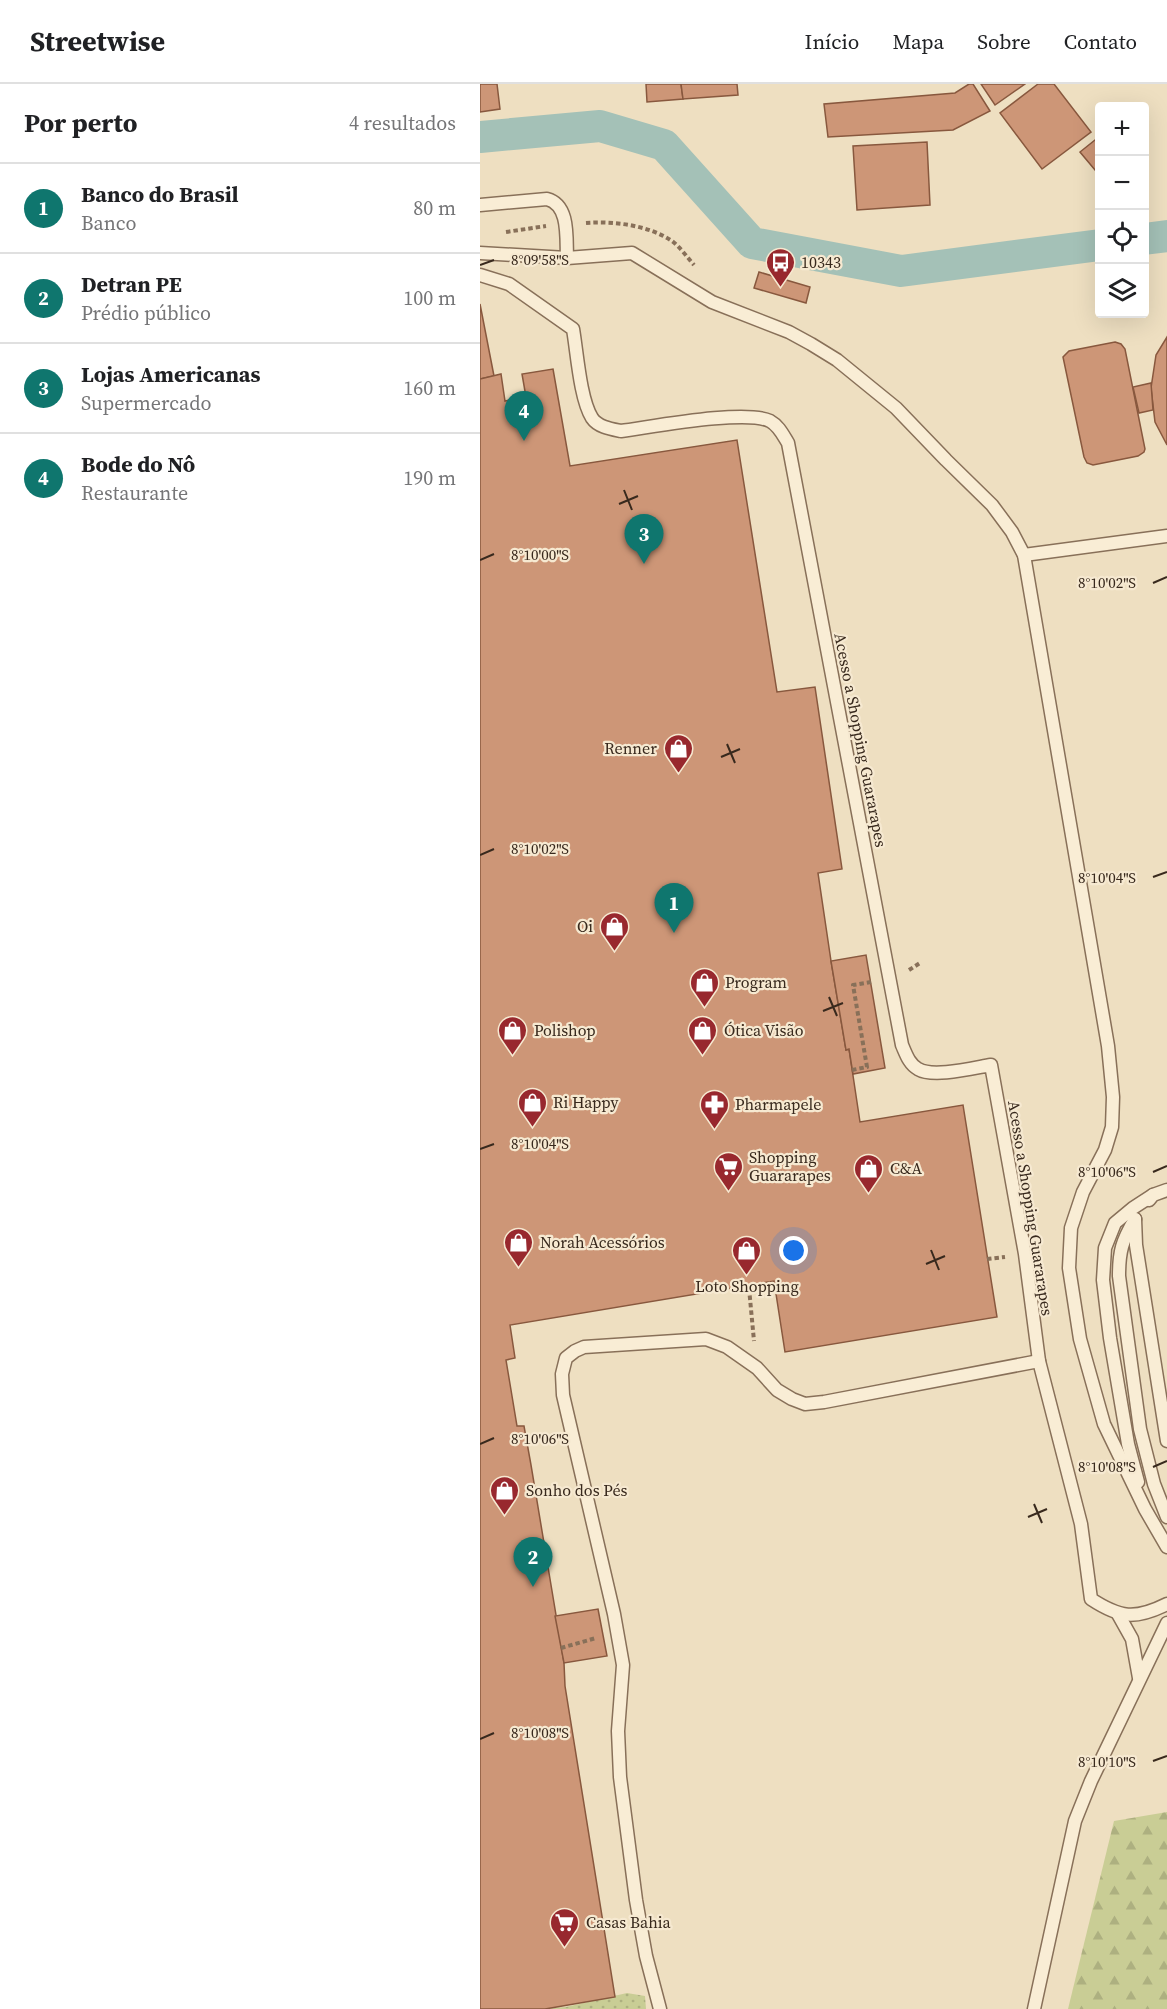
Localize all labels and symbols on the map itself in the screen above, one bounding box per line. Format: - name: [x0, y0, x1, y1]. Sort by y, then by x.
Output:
- bus stop icon: 10343: [764, 246, 796, 288]
- text: 8°09'58"S: [511, 249, 569, 270]
- place label: 10343: [801, 251, 841, 273]
- pin: 4: [504, 392, 543, 441]
- pin: 3: [624, 514, 664, 564]
- text: 8°10'00"S: [511, 544, 569, 565]
- text: 8°10'02"S: [1078, 572, 1136, 593]
- street label: Acesso a Shopping Guararapes: [829, 631, 893, 849]
- shop icon: Renner: [662, 732, 694, 774]
- place label: Renner: [604, 737, 657, 759]
- text: 8°10'02"S: [511, 838, 569, 859]
- text: 8°10'04"S: [1078, 867, 1136, 888]
- pin: 1: [654, 884, 694, 933]
- shop icon: Oi: [598, 910, 630, 952]
- place label: Oi: [577, 915, 593, 937]
- shop icon: Program: [688, 966, 720, 1008]
- place label: Program: [725, 971, 787, 993]
- shop icon: Polishop: [497, 1014, 529, 1056]
- shop icon: Ótica Visão: [687, 1014, 719, 1056]
- place label: Polishop: [534, 1019, 596, 1041]
- place label: Ótica Visão: [724, 1019, 804, 1041]
- shop icon: Ri Happy: [516, 1086, 548, 1128]
- pharmacy icon: Pharmapele: [698, 1088, 730, 1130]
- place label: Ri Happy: [553, 1091, 619, 1113]
- place label: Pharmapele: [735, 1093, 821, 1115]
- street label: Acesso a Shopping Guararapes: [1003, 1099, 1059, 1317]
- text: 8°10'04"S: [511, 1133, 569, 1154]
- place label: Shopping Guararapes: [749, 1146, 831, 1186]
- supermarket icon: Shopping Guararapes: [712, 1150, 744, 1192]
- shop icon: C&A: [853, 1152, 885, 1194]
- place label: C&A: [890, 1157, 923, 1179]
- text: 8°10'06"S: [1078, 1161, 1136, 1182]
- shop icon: Norah Acessórios: [503, 1226, 535, 1268]
- place label: Norah Acessórios: [540, 1231, 665, 1253]
- shop icon: Loto Shopping: [731, 1234, 763, 1276]
- your location: [779, 1236, 808, 1265]
- place label: Loto Shopping: [695, 1275, 799, 1297]
- text: 8°10'06"S: [511, 1428, 569, 1449]
- text: 8°10'08"S: [1078, 1456, 1136, 1477]
- shop icon: Sonho dos Pés: [489, 1474, 521, 1516]
- place label: Sonho dos Pés: [526, 1479, 628, 1501]
- pin: 2: [514, 1538, 552, 1587]
- text: 8°10'08"S: [511, 1722, 569, 1743]
- text: 8°10'10"S: [1078, 1751, 1136, 1772]
- supermarket icon: Casas Bahia: [549, 1906, 581, 1948]
- place label: Casas Bahia: [586, 1911, 672, 1933]

